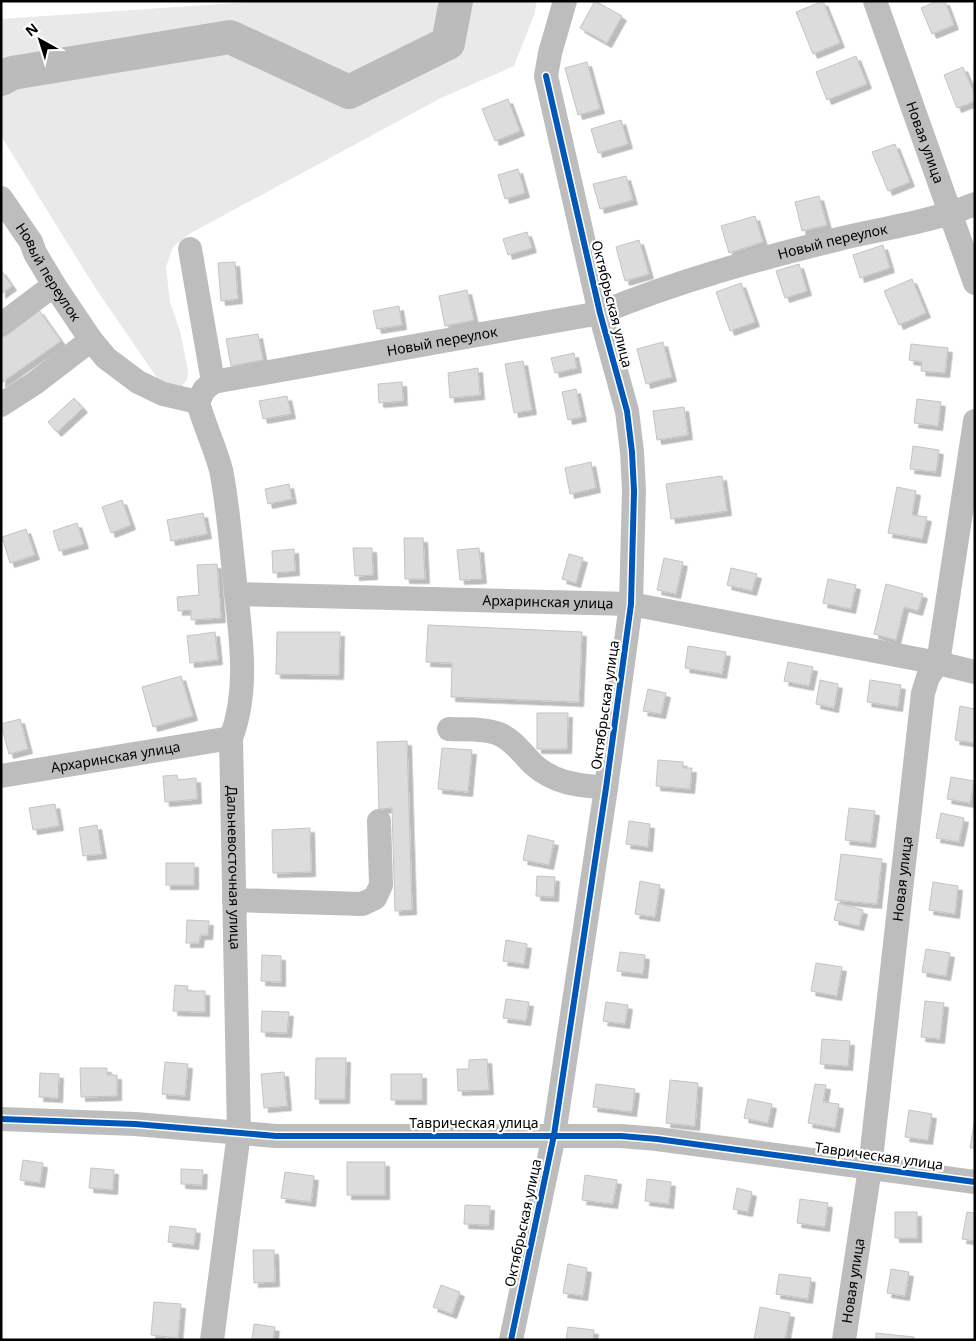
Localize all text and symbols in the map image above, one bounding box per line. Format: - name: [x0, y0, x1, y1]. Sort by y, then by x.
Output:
- north arrow: [15, 15, 65, 65]
- text: N: [21, 19, 42, 40]
- street label: Новая улица: [902, 99, 949, 186]
- street label: Новый переулок: [12, 219, 86, 325]
- street label: Новый переулок: [775, 219, 889, 263]
- street label: Октябрьская улица: [587, 238, 637, 369]
- street label: Новый переулок: [385, 321, 499, 360]
- street label: Архаринская улица: [482, 590, 614, 613]
- street label: Октябрьская улица: [586, 639, 623, 771]
- street label: Архаринская улица: [49, 737, 182, 777]
- street label: Дальневосточная улица: [223, 785, 245, 950]
- street label: Новая улица: [888, 835, 916, 922]
- street label: Таврическая улица: [409, 1113, 539, 1132]
- street label: Таврическая улица: [814, 1137, 944, 1174]
- street label: Октябрьская улица: [500, 1157, 545, 1289]
- street label: Новая улица: [837, 1237, 868, 1324]

